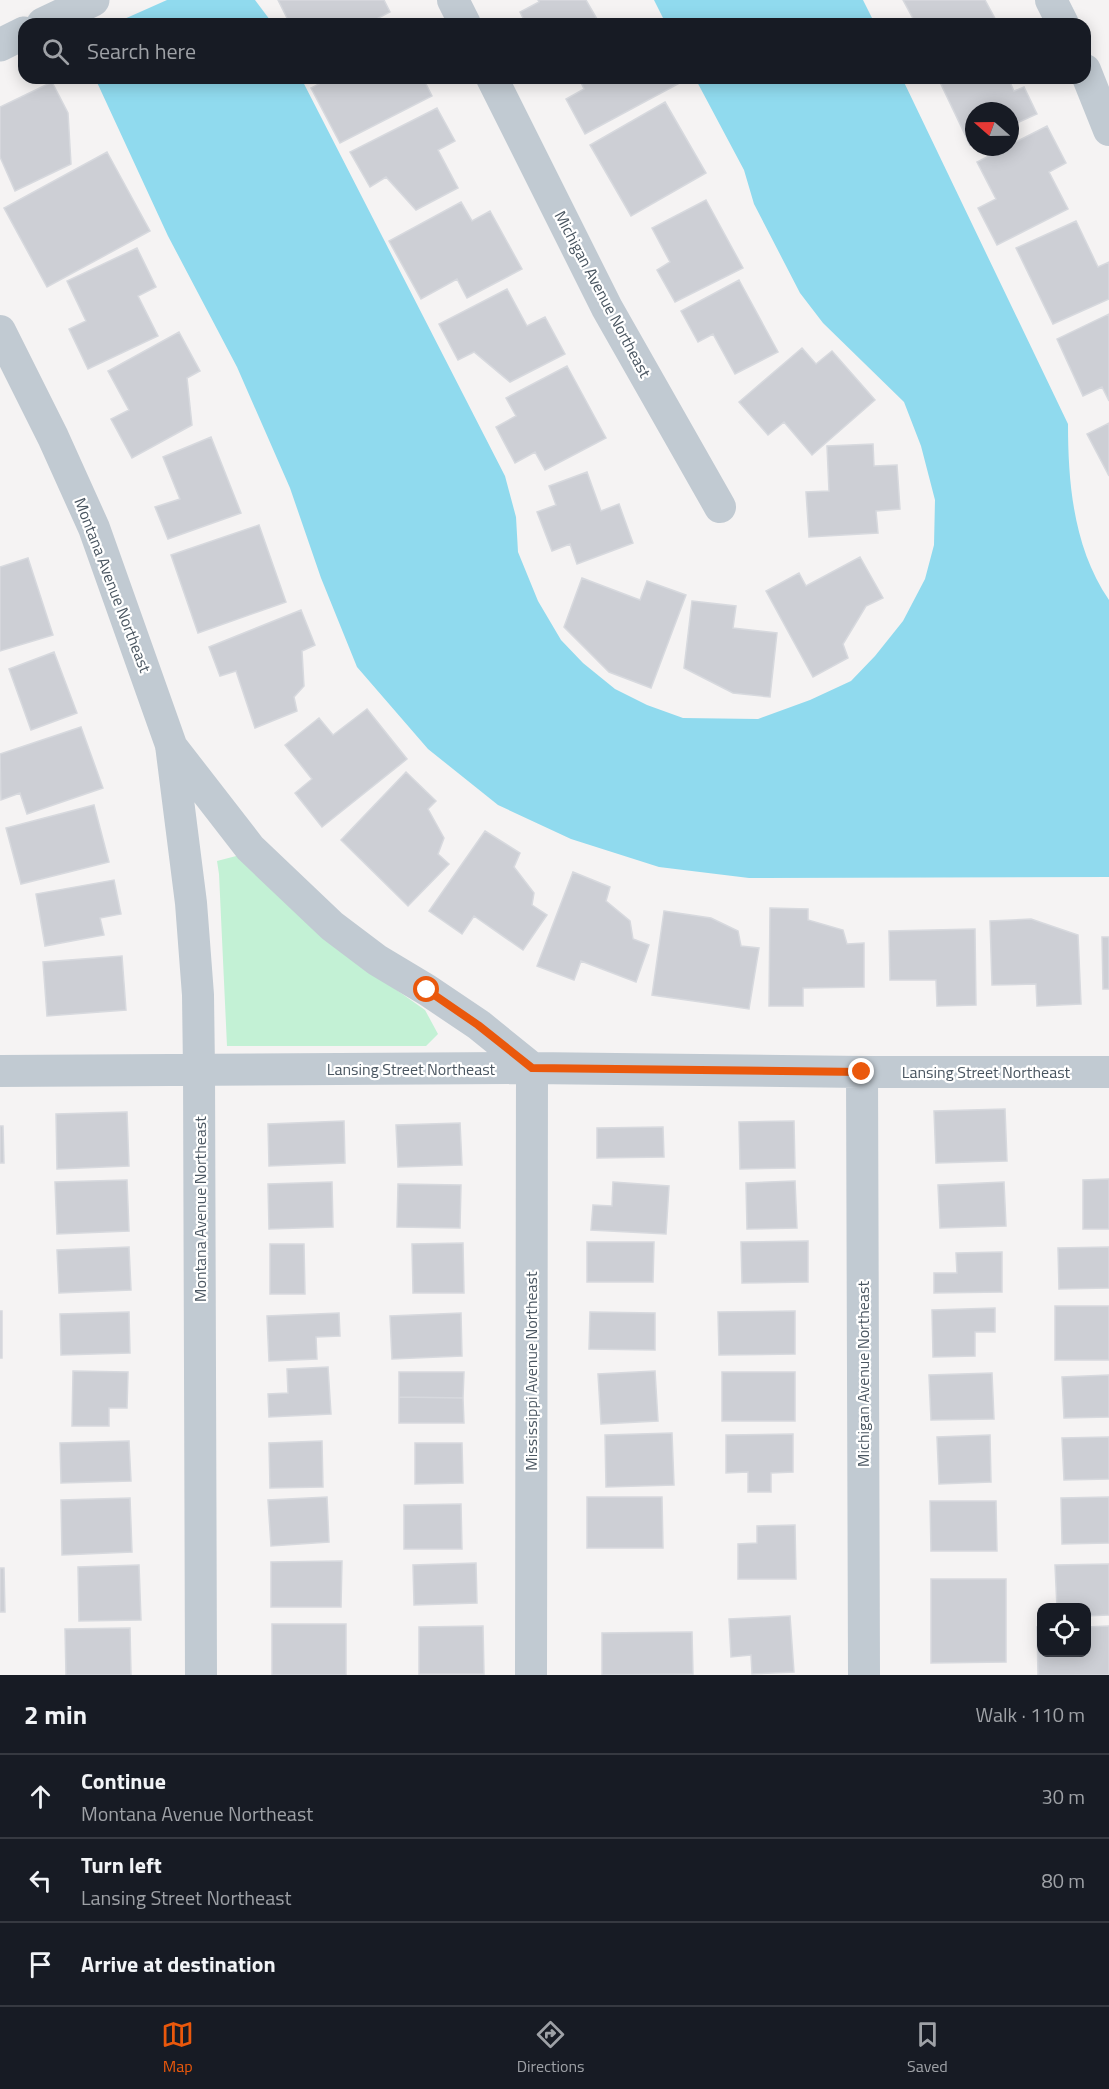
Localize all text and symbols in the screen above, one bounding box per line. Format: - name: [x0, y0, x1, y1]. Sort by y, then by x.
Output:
- search box: [18, 18, 1091, 84]
- text: Search here: [87, 34, 196, 68]
- icon: search: [39, 35, 72, 68]
- north arrow: [965, 102, 1019, 156]
- street label: Michigan Avenue Northeast: [549, 206, 657, 382]
- street label: Montana Avenue Northeast: [69, 494, 158, 676]
- route start: [413, 976, 439, 1002]
- street label: Lansing Street Northeast: [327, 1057, 496, 1081]
- route end: [848, 1058, 874, 1084]
- street label: Lansing Street Northeast: [902, 1060, 1071, 1084]
- street label: Montana Avenue Northeast: [188, 1116, 212, 1302]
- street label: Mississippi Avenue Northeast: [519, 1271, 543, 1471]
- street label: Michigan Avenue Northeast: [851, 1281, 875, 1467]
- map controls: [1037, 1603, 1091, 1657]
- button: locate: [1037, 1603, 1091, 1657]
- text: 2 min: [24, 1695, 87, 1734]
- text: Walk · 110 m: [976, 1699, 1085, 1730]
- text: Continue: [81, 1764, 166, 1798]
- icon: ahead: [24, 1780, 57, 1813]
- text: 30 m: [1041, 1781, 1085, 1812]
- text: Montana Avenue Northeast: [81, 1798, 313, 1829]
- text: Turn left: [81, 1848, 162, 1882]
- icon: left: [24, 1864, 57, 1897]
- text: 80 m: [1041, 1865, 1085, 1896]
- text: Lansing Street Northeast: [81, 1882, 292, 1913]
- text: Arrive at destination: [81, 1947, 276, 1981]
- icon: arrive: [24, 1948, 57, 1981]
- tab: Map: [161, 2018, 194, 2078]
- tab: Directions: [517, 2018, 585, 2078]
- tab: Saved: [907, 2018, 948, 2078]

